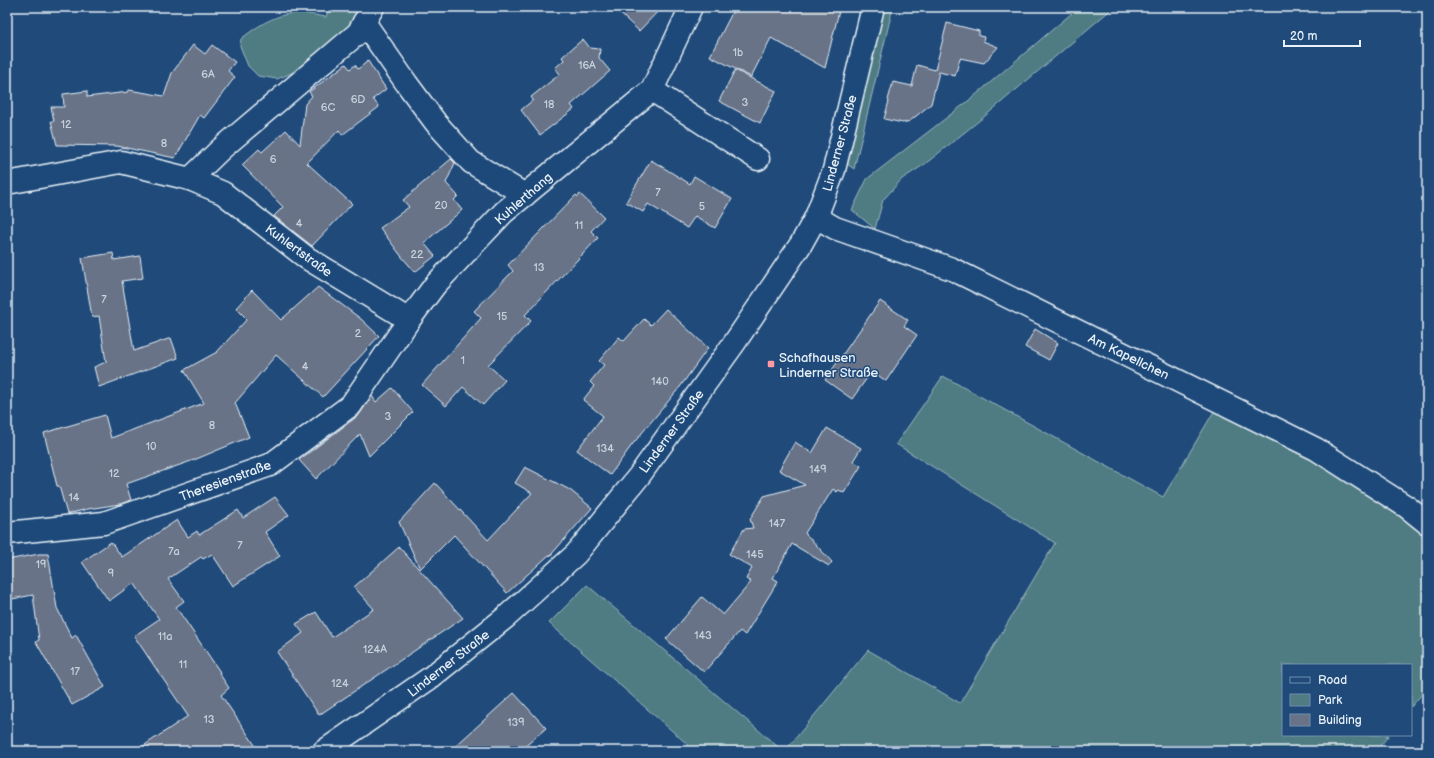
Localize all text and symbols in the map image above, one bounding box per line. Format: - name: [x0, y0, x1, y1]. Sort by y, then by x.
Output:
- scale bar: [1284, 22, 1360, 48]
- text: 20 m: [1290, 29, 1317, 44]
- house number: 1b: [733, 46, 743, 59]
- house number: 16A: [578, 59, 596, 72]
- house number: 6A: [201, 68, 215, 81]
- house number: 6D: [351, 93, 365, 106]
- street label: Linderner Straße: [819, 93, 861, 193]
- house number: 3: [742, 96, 749, 109]
- house number: 18: [544, 98, 554, 111]
- house number: 6C: [321, 101, 335, 114]
- house number: 12: [61, 118, 72, 131]
- house number: 8: [161, 137, 167, 150]
- house number: 6: [270, 153, 277, 166]
- street label: Kuhlerthang: [492, 169, 556, 228]
- house number: 7: [655, 186, 661, 199]
- house number: 20: [435, 199, 448, 212]
- house number: 5: [699, 200, 705, 213]
- house number: 4: [296, 217, 303, 230]
- house number: 11: [575, 219, 583, 232]
- street label: Kuhlertstraße: [262, 221, 335, 281]
- house number: 22: [411, 248, 424, 261]
- house number: 13: [533, 261, 545, 274]
- house number: 7: [101, 293, 107, 306]
- house number: 15: [497, 310, 507, 323]
- house number: 2: [355, 327, 362, 340]
- street label: Am Kapellchen: [1086, 330, 1172, 383]
- place label: Schafhausen Linderner Straße: [779, 350, 879, 381]
- house number: 1: [461, 354, 465, 367]
- marker: Schafhausen Linderner Straße: [766, 359, 776, 369]
- house number: 4: [302, 360, 309, 373]
- house number: 140: [651, 375, 669, 388]
- street label: Linderner Straße: [636, 386, 708, 476]
- house number: 3: [385, 410, 392, 423]
- house number: 8: [209, 419, 215, 432]
- house number: 10: [146, 440, 157, 453]
- house number: 134: [596, 442, 614, 455]
- street label: Theresienstraße: [177, 457, 274, 505]
- house number: 149: [809, 463, 827, 476]
- house number: 12: [109, 467, 120, 480]
- house number: 14: [69, 491, 80, 504]
- house number: 147: [769, 517, 786, 530]
- house number: 7: [237, 539, 243, 552]
- house number: 7a: [168, 545, 180, 558]
- house number: 145: [746, 548, 764, 561]
- house number: 19: [36, 558, 46, 571]
- house number: 9: [108, 567, 114, 580]
- street label: Linderner Straße: [405, 627, 493, 701]
- house number: 143: [694, 629, 712, 642]
- house number: 11a: [158, 630, 172, 643]
- house number: 124A: [363, 643, 387, 656]
- house number: 11: [179, 658, 187, 671]
- legend: [1282, 664, 1412, 736]
- house number: 17: [70, 665, 80, 678]
- text: Road: [1318, 673, 1347, 688]
- house number: 124: [331, 677, 349, 690]
- text: Park: [1318, 693, 1342, 708]
- house number: 13: [203, 713, 215, 726]
- text: Building: [1318, 713, 1362, 728]
- house number: 139: [507, 716, 525, 729]

